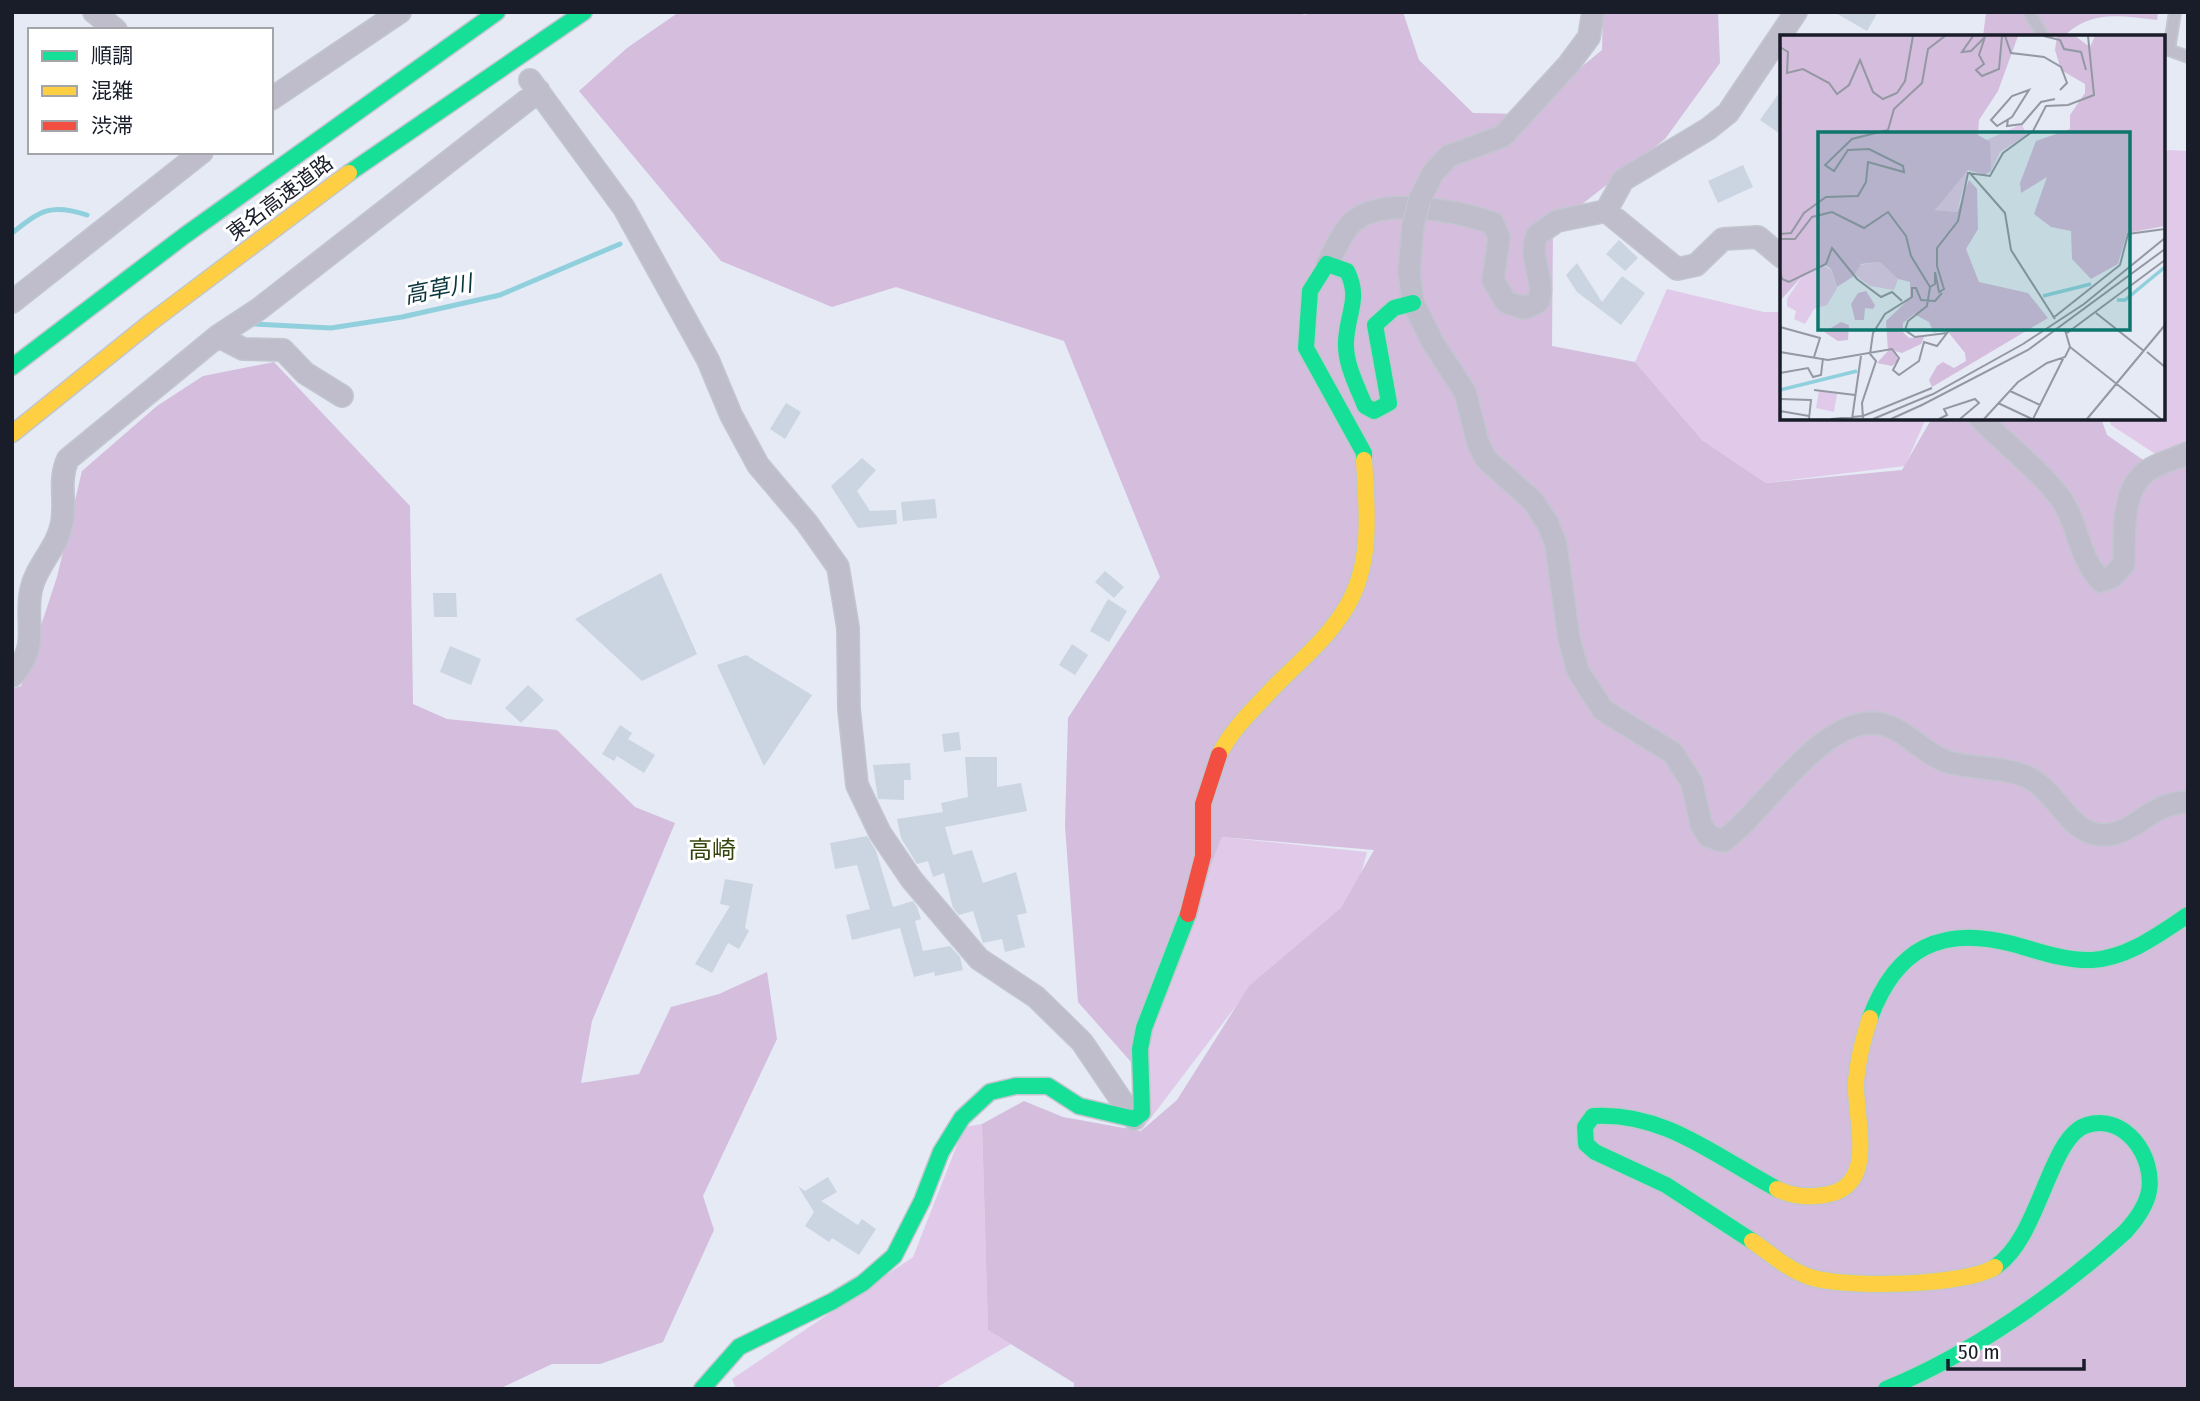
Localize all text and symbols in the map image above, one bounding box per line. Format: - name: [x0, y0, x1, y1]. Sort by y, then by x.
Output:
- legend: [28, 28, 273, 154]
- inset map: [1780, 35, 2165, 420]
- text: 順調: [91, 43, 133, 69]
- text: 混雑: [91, 78, 133, 104]
- text: 渋滞: [91, 113, 133, 139]
- street label: 東名高速道路: [222, 150, 338, 246]
- water label: 高草川: [401, 268, 477, 309]
- district label: 高崎: [688, 836, 736, 864]
- scale bar: [1948, 1328, 2084, 1372]
- text: 50 m: [1958, 1339, 2000, 1365]

